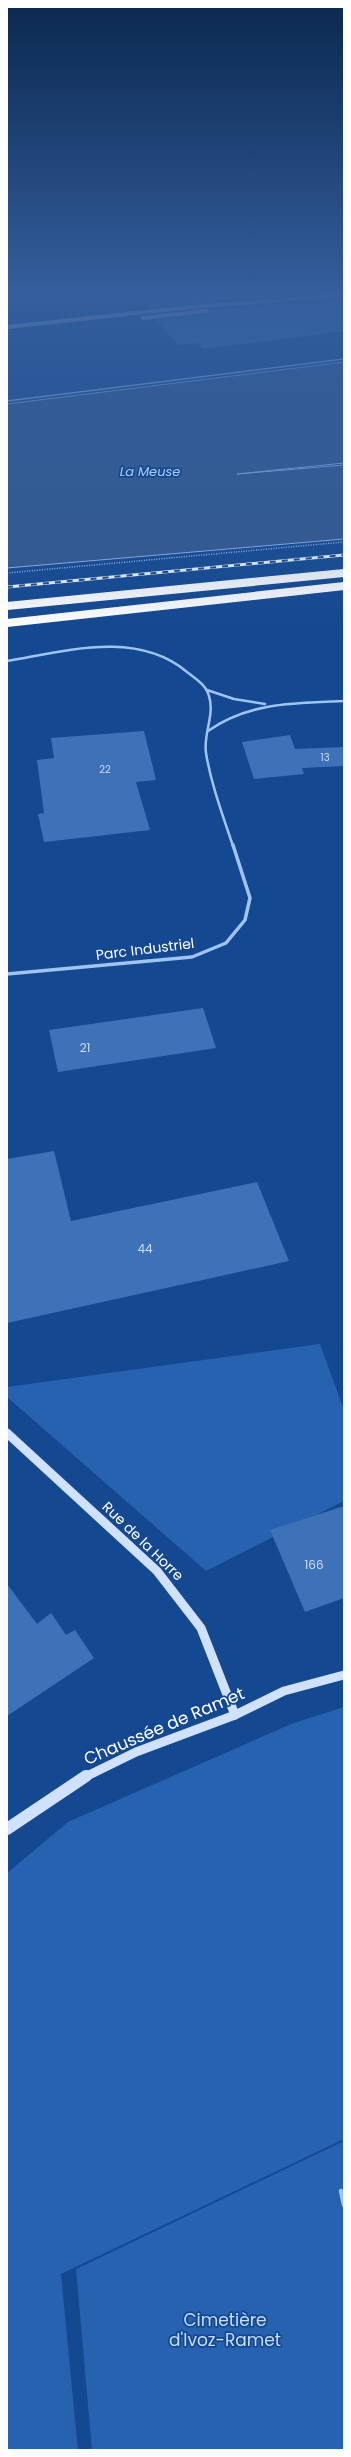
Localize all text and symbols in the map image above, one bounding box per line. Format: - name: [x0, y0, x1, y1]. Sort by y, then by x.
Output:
- water label: La Meuse: [120, 462, 180, 481]
- house number: 13: [320, 750, 330, 765]
- house number: 22: [99, 762, 111, 777]
- street label: Parc Industriel: [95, 933, 195, 965]
- house number: 21: [80, 1039, 90, 1056]
- house number: 44: [137, 1240, 153, 1257]
- street label: Rue de la Horre: [98, 1497, 188, 1585]
- house number: 166: [304, 1556, 324, 1573]
- street label: Chaussée de Ramet: [80, 1681, 248, 1771]
- park label: Cimetière d'Ivoz-Ramet: [169, 2308, 281, 2352]

